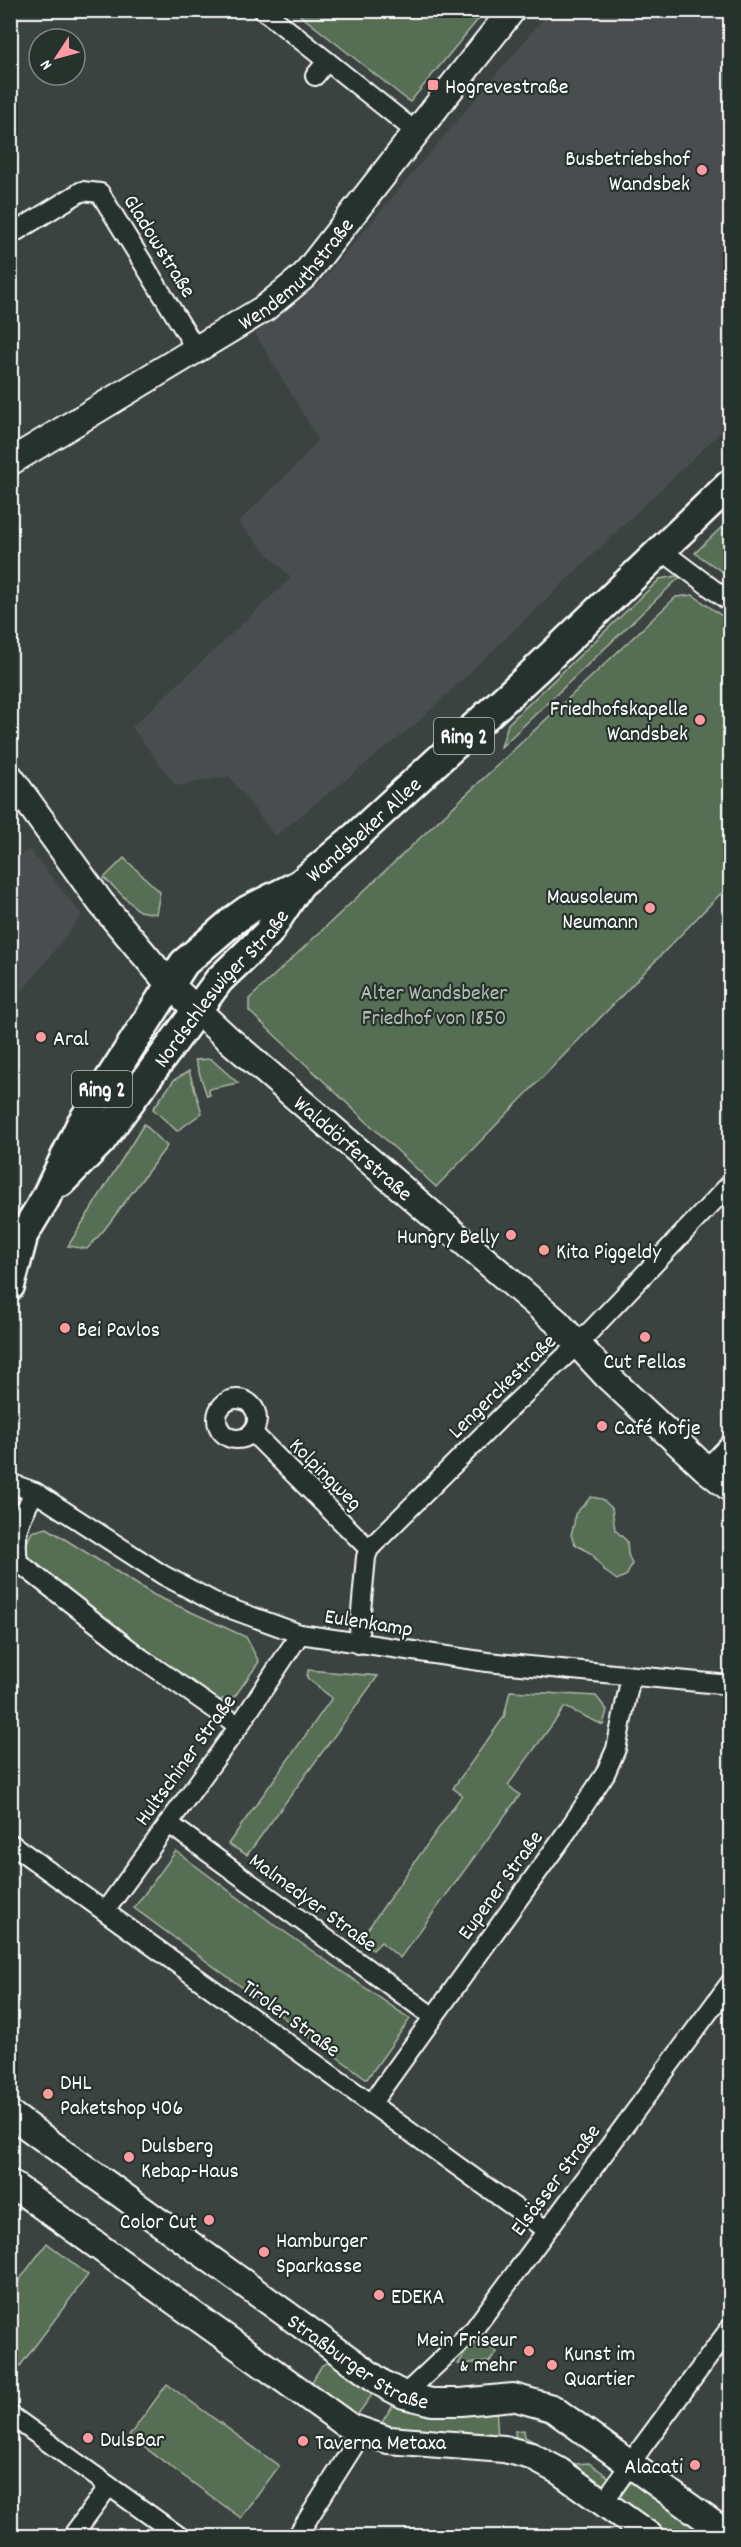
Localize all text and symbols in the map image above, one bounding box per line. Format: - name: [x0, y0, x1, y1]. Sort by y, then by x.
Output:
- north arrow: [27, 27, 87, 87]
- text: N: [35, 54, 59, 74]
- place label: Hogrevestraße: [445, 73, 568, 104]
- marker: Hogrevestraße: [426, 78, 440, 92]
- place label: Busbetriebshof Wandsbek: [565, 145, 691, 201]
- marker: Busbetriebshof Wandsbek: [695, 163, 709, 177]
- street label: Gladowstraße: [114, 189, 202, 305]
- street label: Wendemuthstraße: [233, 212, 363, 340]
- place label: Friedhofskapelle Wandsbek: [550, 695, 688, 751]
- marker: Friedhofskapelle Wandsbek: [693, 713, 707, 727]
- road number: Ring 2: [434, 718, 494, 754]
- street label: Wandsbeker Allee: [300, 771, 430, 891]
- place label: Mausoleum Neumann: [547, 883, 638, 939]
- marker: Mausoleum Neumann: [643, 901, 657, 915]
- street label: Nordschleswiger Straße: [148, 904, 298, 1075]
- park label: Alter Wandsbeker Friedhof von 1850: [360, 979, 508, 1035]
- place label: Aral: [53, 1025, 89, 1056]
- marker: Aral: [34, 1030, 48, 1044]
- road number: Ring 2: [72, 1071, 132, 1107]
- street label: Walddörferstraße: [285, 1090, 418, 1210]
- place label: Hungry Belly: [397, 1223, 500, 1254]
- marker: Hungry Belly: [504, 1228, 518, 1242]
- place label: Kita Piggeldy: [556, 1238, 662, 1269]
- marker: Kita Piggeldy: [537, 1243, 551, 1257]
- place label: Bei Pavlos: [77, 1316, 160, 1347]
- marker: Bei Pavlos: [58, 1321, 72, 1335]
- street label: Lengerckestraße: [442, 1328, 565, 1447]
- marker: Cut Fellas: [638, 1330, 652, 1344]
- place label: Cut Fellas: [603, 1348, 687, 1379]
- place label: Café Kofje: [614, 1414, 701, 1445]
- marker: Café Kofje: [595, 1419, 609, 1433]
- street label: Kolpingweg: [281, 1432, 368, 1519]
- street label: Eulenkamp: [322, 1602, 415, 1647]
- street label: Hultschiner Straße: [129, 1689, 245, 1833]
- street label: Eupener Straße: [451, 1825, 552, 1947]
- street label: Malmedyer Straße: [241, 1847, 382, 1961]
- street label: Tiroler Straße: [234, 1973, 346, 2066]
- place label: DHL Paketshop 406: [60, 2069, 183, 2125]
- marker: DHL Paketshop 406: [41, 2087, 55, 2101]
- street label: Elsässer Straße: [504, 2119, 609, 2244]
- place label: Dulsberg Kebap-Haus: [141, 2132, 239, 2188]
- marker: Dulsberg Kebap-Haus: [122, 2150, 136, 2164]
- place label: Color Cut: [120, 2208, 197, 2239]
- marker: Color Cut: [202, 2213, 216, 2227]
- place label: Hamburger Sparkasse: [276, 2227, 368, 2283]
- marker: Hamburger Sparkasse: [257, 2245, 271, 2259]
- place label: EDEKA: [391, 2283, 445, 2314]
- marker: EDEKA: [372, 2288, 386, 2302]
- street label: Straßburger Straße: [280, 2307, 431, 2420]
- place label: Mein Friseur & mehr: [417, 2326, 518, 2382]
- place label: Kunst im Quartier: [564, 2340, 636, 2396]
- marker: Mein Friseur & mehr: [522, 2344, 536, 2358]
- marker: Kunst im Quartier: [545, 2358, 559, 2372]
- place label: DulsBar: [100, 2426, 165, 2457]
- place label: Taverna Metaxa: [315, 2429, 447, 2460]
- marker: DulsBar: [81, 2431, 95, 2445]
- marker: Taverna Metaxa: [296, 2434, 310, 2448]
- place label: Alacati: [624, 2453, 683, 2484]
- marker: Alacati: [688, 2458, 702, 2472]

